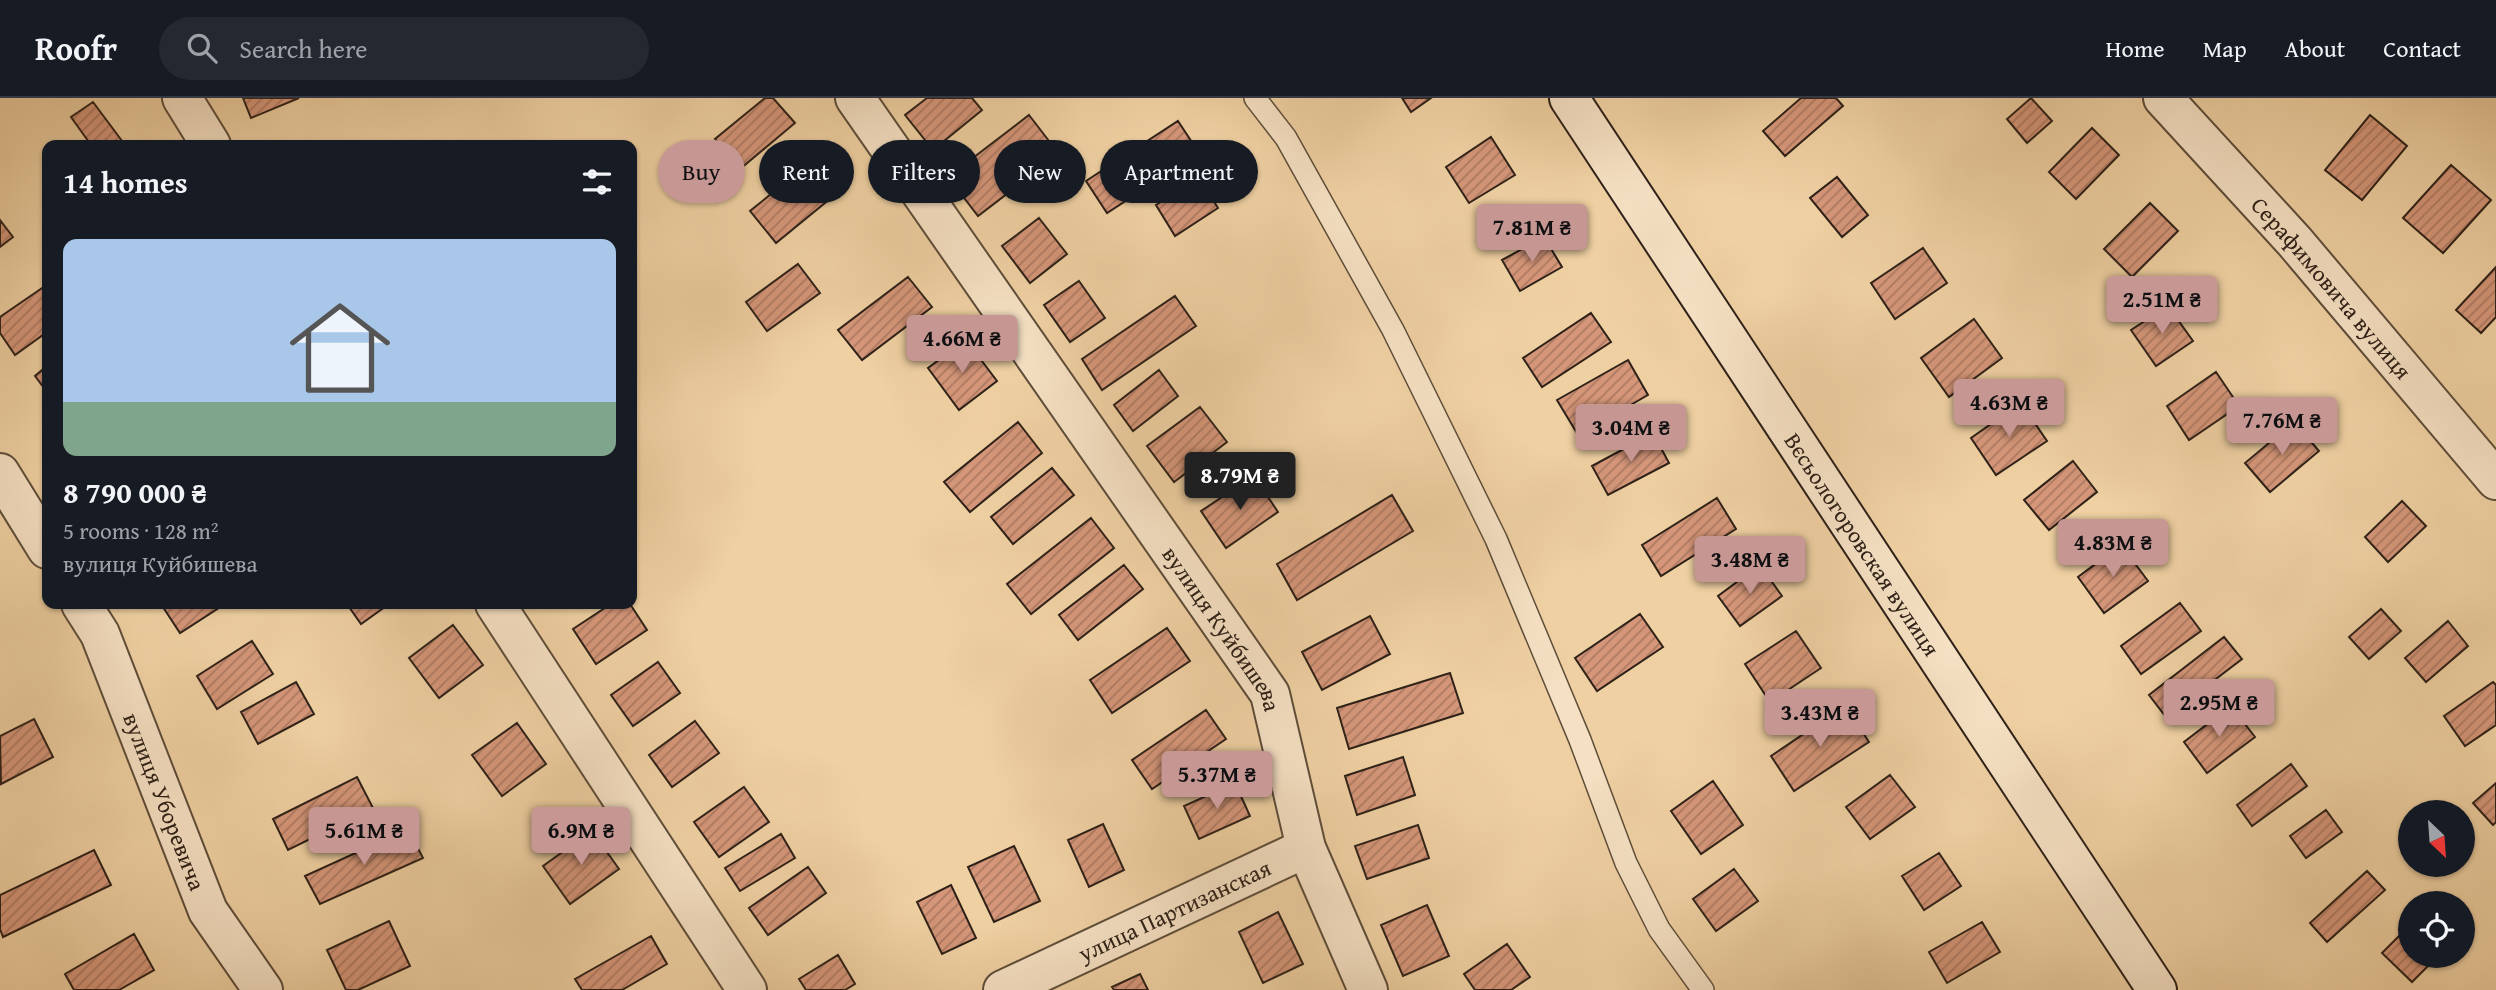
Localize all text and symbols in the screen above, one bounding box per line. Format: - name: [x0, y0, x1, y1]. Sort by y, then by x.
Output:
- search box: [159, 17, 649, 80]
- text: Roofr: [35, 24, 117, 72]
- icon: search: [183, 29, 221, 67]
- text: Search here: [239, 29, 368, 68]
- text: Home: [2106, 31, 2165, 66]
- text: Map: [2203, 31, 2247, 66]
- text: About: [2285, 31, 2345, 66]
- text: Contact: [2383, 31, 2461, 66]
- chip: Buy: [658, 140, 745, 203]
- chip: Rent: [759, 140, 854, 203]
- chip: Filters: [868, 140, 980, 203]
- chip: New: [994, 140, 1086, 203]
- chip: Apartment: [1100, 140, 1258, 203]
- text: 14 homes: [63, 160, 188, 204]
- icon: filters: [578, 163, 616, 201]
- street label: Серафимовича вулиця: [2244, 189, 2420, 386]
- pin: 7.81M ₴: [1467, 204, 1597, 264]
- text: 7.81M ₴: [1492, 210, 1572, 243]
- pin: 2.51M ₴: [2097, 276, 2227, 336]
- text: 2.51M ₴: [2122, 282, 2202, 315]
- icon: home: [277, 285, 403, 411]
- pin: 4.66M ₴: [897, 316, 1027, 375]
- text: 4.66M ₴: [922, 321, 1002, 354]
- pin: 4.63M ₴: [1944, 380, 2074, 439]
- text: 4.63M ₴: [1969, 385, 2049, 418]
- pin: 7.76M ₴: [2217, 398, 2347, 457]
- text: 7.76M ₴: [2242, 403, 2322, 436]
- pin: 3.04M ₴: [1566, 404, 1696, 464]
- text: 3.04M ₴: [1591, 410, 1671, 443]
- street label: Вєсьологоровская вулиця: [1777, 426, 1949, 662]
- pin: 8.79M ₴: [1175, 452, 1305, 512]
- text: 8.79M ₴: [1200, 458, 1280, 491]
- text: 8 790 000 ₴: [63, 470, 207, 514]
- text: 5 rooms · 128 m²: [63, 514, 218, 547]
- pin: 4.83M ₴: [2048, 519, 2178, 579]
- text: 4.83M ₴: [2073, 525, 2153, 558]
- pin: 3.48M ₴: [1685, 536, 1815, 596]
- street label: вулиця Куйбишева: [1155, 539, 1290, 714]
- text: 3.48M ₴: [1710, 542, 1790, 575]
- text: вулиця Куйбишева: [63, 547, 257, 580]
- pin: 2.95M ₴: [2154, 680, 2284, 739]
- text: 2.95M ₴: [2179, 685, 2259, 718]
- pin: 3.43M ₴: [1755, 690, 1885, 749]
- text: 3.43M ₴: [1780, 695, 1860, 728]
- street label: вулиця Уборевича: [116, 708, 215, 895]
- pin: 5.37M ₴: [1152, 752, 1282, 811]
- text: 5.37M ₴: [1177, 757, 1257, 790]
- north arrow: [2398, 800, 2474, 877]
- map controls: [2398, 800, 2475, 968]
- pin: 5.61M ₴: [299, 808, 429, 867]
- pin: 6.9M ₴: [524, 808, 638, 867]
- text: 5.61M ₴: [324, 813, 404, 846]
- text: 6.9M ₴: [547, 813, 615, 846]
- street label: улица Партизанская: [1071, 850, 1276, 970]
- button: locate: [2398, 891, 2475, 968]

